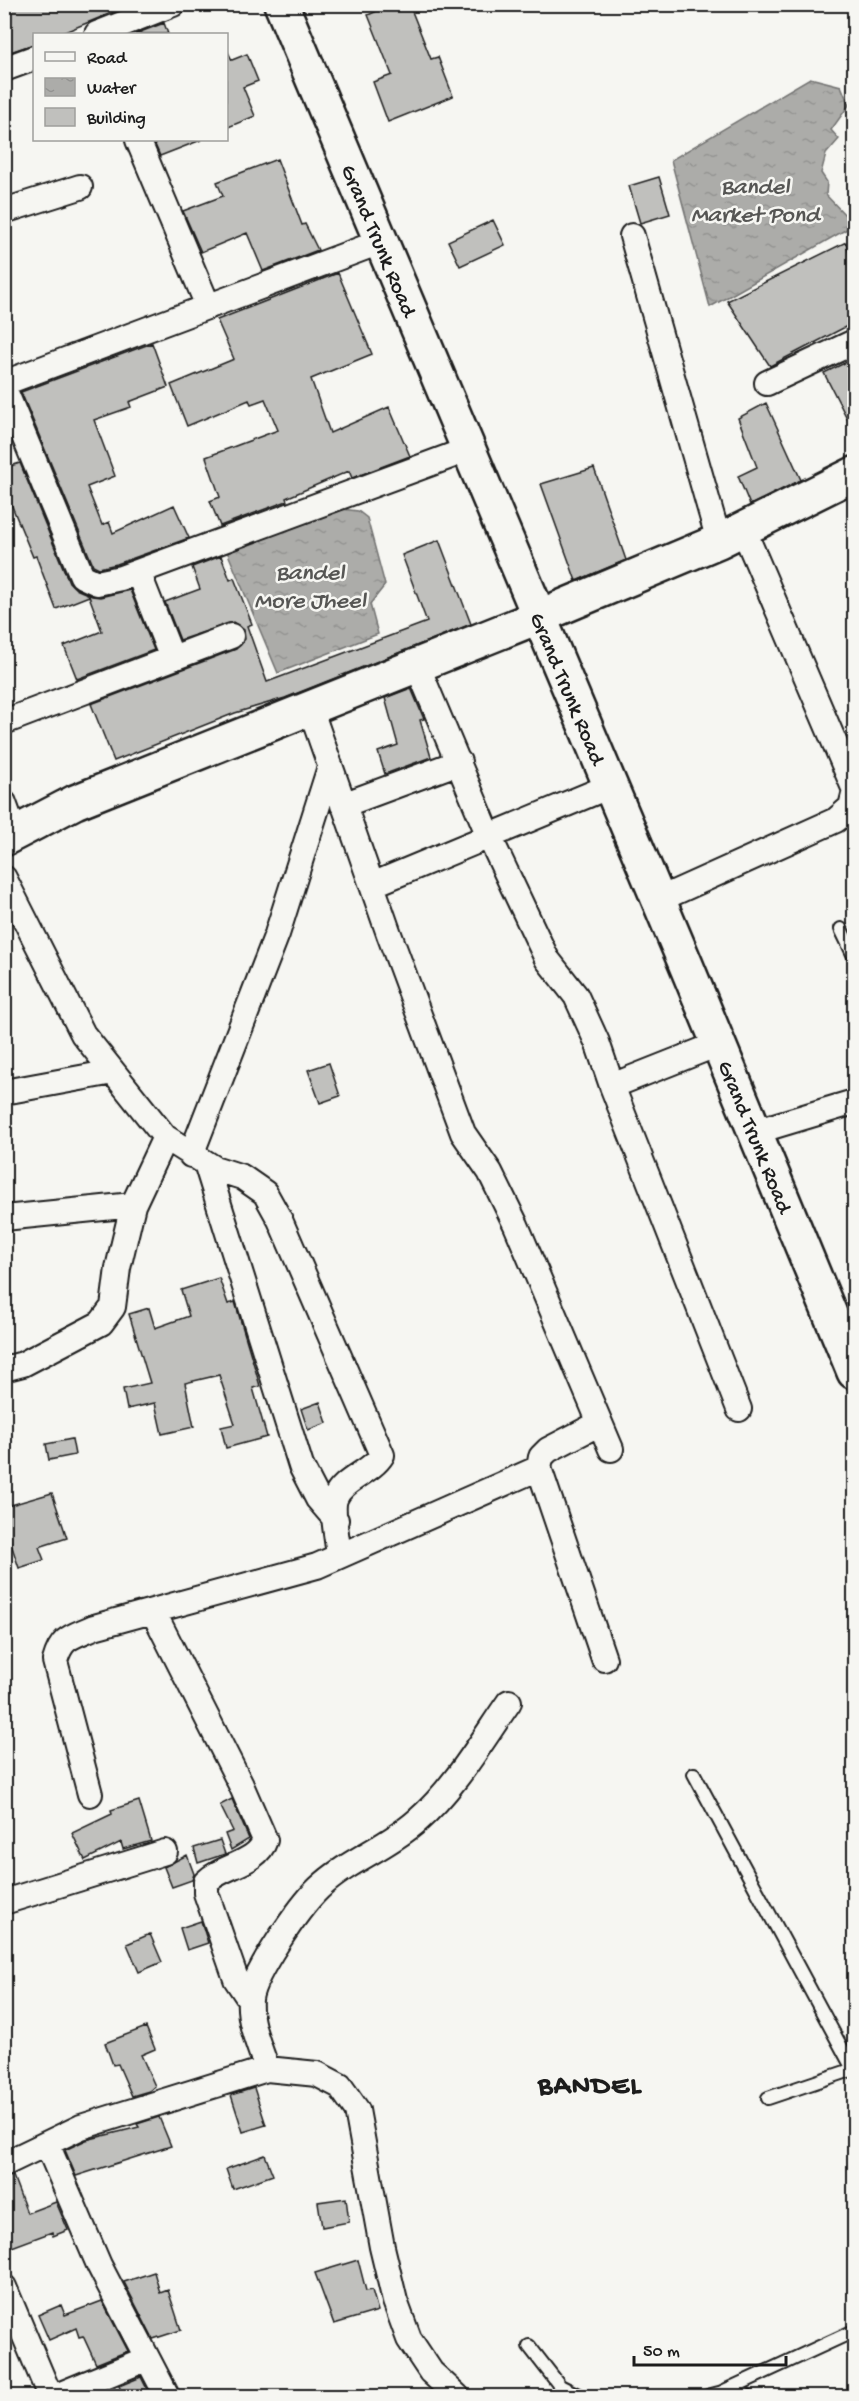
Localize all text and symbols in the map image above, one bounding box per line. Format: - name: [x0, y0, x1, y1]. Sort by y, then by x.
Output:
- legend: [33, 33, 228, 141]
- text: Road: [87, 49, 128, 70]
- text: Water: [87, 79, 137, 100]
- text: Building: [86, 109, 146, 130]
- street label: Grand Trunk Road: [333, 161, 421, 323]
- water label: Bandel Market Pond: [691, 174, 822, 231]
- water label: Bandel More Jheel: [254, 560, 367, 617]
- street label: Grand Trunk Road: [522, 609, 610, 771]
- street label: Grand Trunk Road: [710, 1058, 797, 1220]
- district label: BANDEL: [537, 2071, 642, 2104]
- scale bar: [634, 2329, 786, 2367]
- text: 50 m: [643, 2342, 680, 2363]

